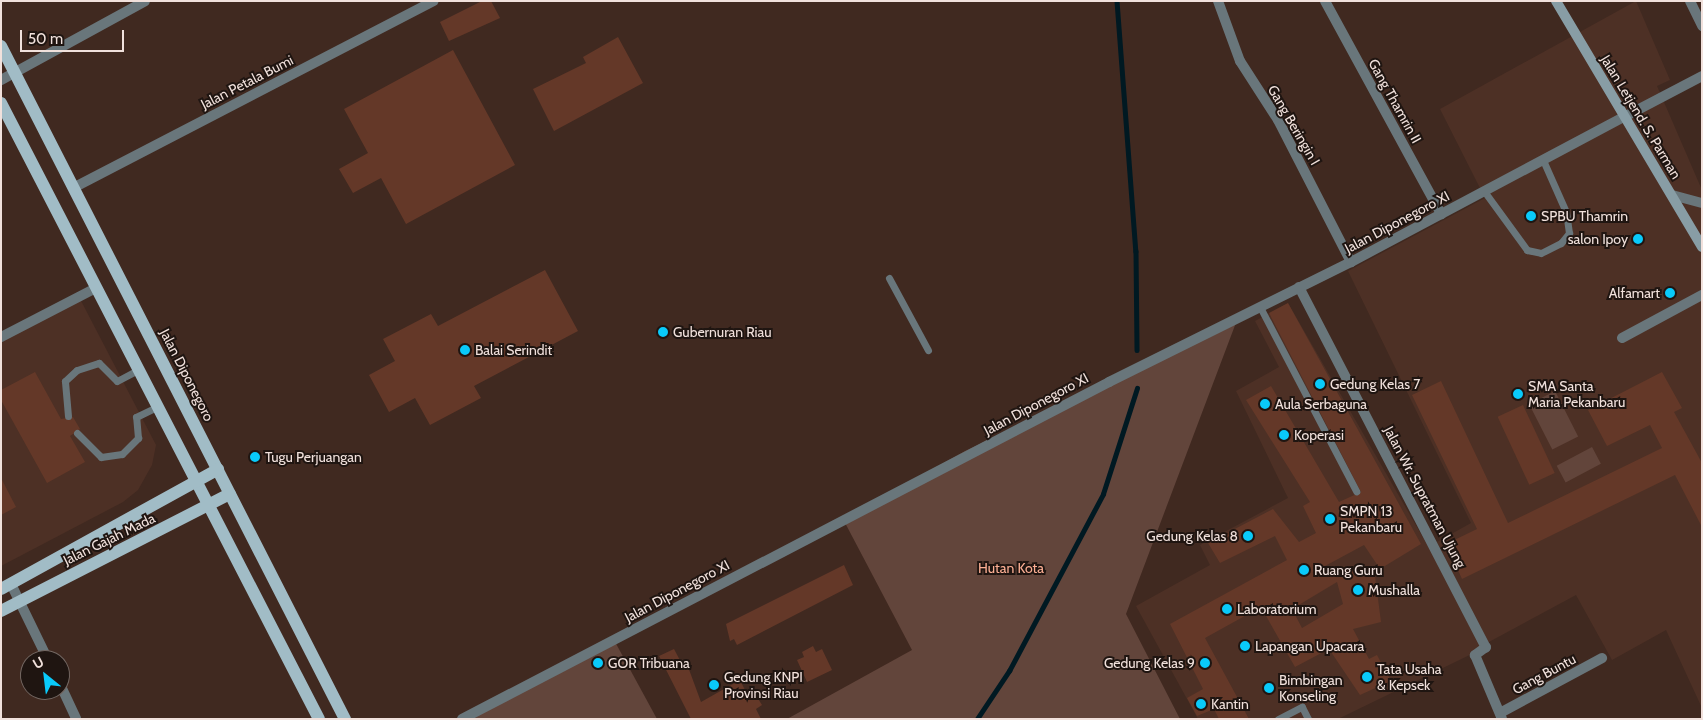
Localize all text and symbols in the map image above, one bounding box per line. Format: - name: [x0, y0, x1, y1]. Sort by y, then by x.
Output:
- scale bar: [22, 20, 126, 52]
- text: 50 m: [28, 30, 63, 48]
- street label: Jalan Petala Bumi: [198, 51, 296, 113]
- street label: Jalan Letjend. S. Parman: [1597, 52, 1685, 182]
- street label: Gang Thamrin II: [1365, 56, 1425, 146]
- street label: Gang Beringin I: [1264, 82, 1324, 168]
- street label: Jalan Diponegoro XI: [1342, 187, 1452, 257]
- place label: SPBU Thamrin: [1541, 208, 1628, 224]
- marker: SPBU Thamrin: [1525, 210, 1537, 222]
- place label: salon Ipoy: [1568, 231, 1628, 247]
- marker: salon Ipoy: [1632, 233, 1644, 245]
- place label: Alfamart: [1609, 285, 1660, 301]
- marker: Alfamart: [1664, 287, 1676, 299]
- place label: Gubernuran Riau: [673, 324, 772, 340]
- street label: Jalan Diponegoro: [157, 326, 217, 424]
- marker: Gubernuran Riau: [657, 326, 669, 338]
- place label: Balai Serindit: [475, 342, 552, 358]
- marker: Balai Serindit: [459, 344, 471, 356]
- street label: Jalan Diponegoro XI: [981, 369, 1091, 439]
- place label: Gedung Kelas 7: [1330, 376, 1420, 392]
- marker: Gedung Kelas 7: [1314, 378, 1326, 390]
- place label: SMA Santa Maria Pekanbaru: [1528, 378, 1625, 411]
- marker: SMA Santa Maria Pekanbaru: [1512, 388, 1524, 400]
- place label: Aula Serbaguna: [1275, 396, 1367, 412]
- marker: Aula Serbaguna: [1259, 398, 1271, 410]
- street label: Jalan Wr. Supratman Ujung: [1381, 423, 1469, 571]
- place label: Koperasi: [1294, 427, 1344, 443]
- marker: Koperasi: [1278, 429, 1290, 441]
- place label: Tugu Perjuangan: [265, 449, 362, 465]
- marker: Tugu Perjuangan: [249, 451, 261, 463]
- place label: SMPN 13 Pekanbaru: [1340, 503, 1402, 536]
- street label: Jalan Gajah Mada: [60, 509, 158, 569]
- marker: SMPN 13 Pekanbaru: [1324, 513, 1336, 525]
- place label: Gedung Kelas 8: [1146, 528, 1238, 544]
- marker: Gedung Kelas 8: [1242, 530, 1254, 542]
- street label: Jalan Diponegoro XI: [622, 556, 732, 626]
- park label: Hutan Kota: [978, 560, 1044, 576]
- place label: Ruang Guru: [1314, 562, 1383, 578]
- marker: Ruang Guru: [1298, 564, 1310, 576]
- place label: Mushalla: [1368, 582, 1420, 598]
- marker: Mushalla: [1352, 584, 1364, 596]
- place label: Laboratorium: [1237, 601, 1316, 617]
- marker: Laboratorium: [1221, 603, 1233, 615]
- place label: Lapangan Upacara: [1255, 638, 1364, 654]
- marker: Lapangan Upacara: [1239, 640, 1251, 652]
- north arrow: [20, 650, 70, 700]
- street label: Gang Buntu: [1509, 650, 1579, 698]
- text: U: [29, 652, 47, 673]
- place label: GOR Tribuana: [608, 655, 690, 671]
- place label: Gedung Kelas 9: [1104, 655, 1195, 671]
- marker: GOR Tribuana: [592, 657, 604, 669]
- marker: Gedung Kelas 9: [1199, 657, 1211, 669]
- place label: Tata Usaha & Kepsek: [1377, 661, 1442, 694]
- place label: Gedung KNPI Provinsi Riau: [724, 669, 803, 702]
- marker: Tata Usaha & Kepsek: [1361, 671, 1373, 683]
- place label: Bimbingan Konseling: [1279, 672, 1343, 704]
- marker: Gedung KNPI Provinsi Riau: [708, 679, 720, 691]
- marker: Bimbingan Konseling: [1263, 682, 1275, 694]
- place label: Kantin: [1211, 696, 1249, 712]
- marker: Kantin: [1195, 698, 1207, 710]

